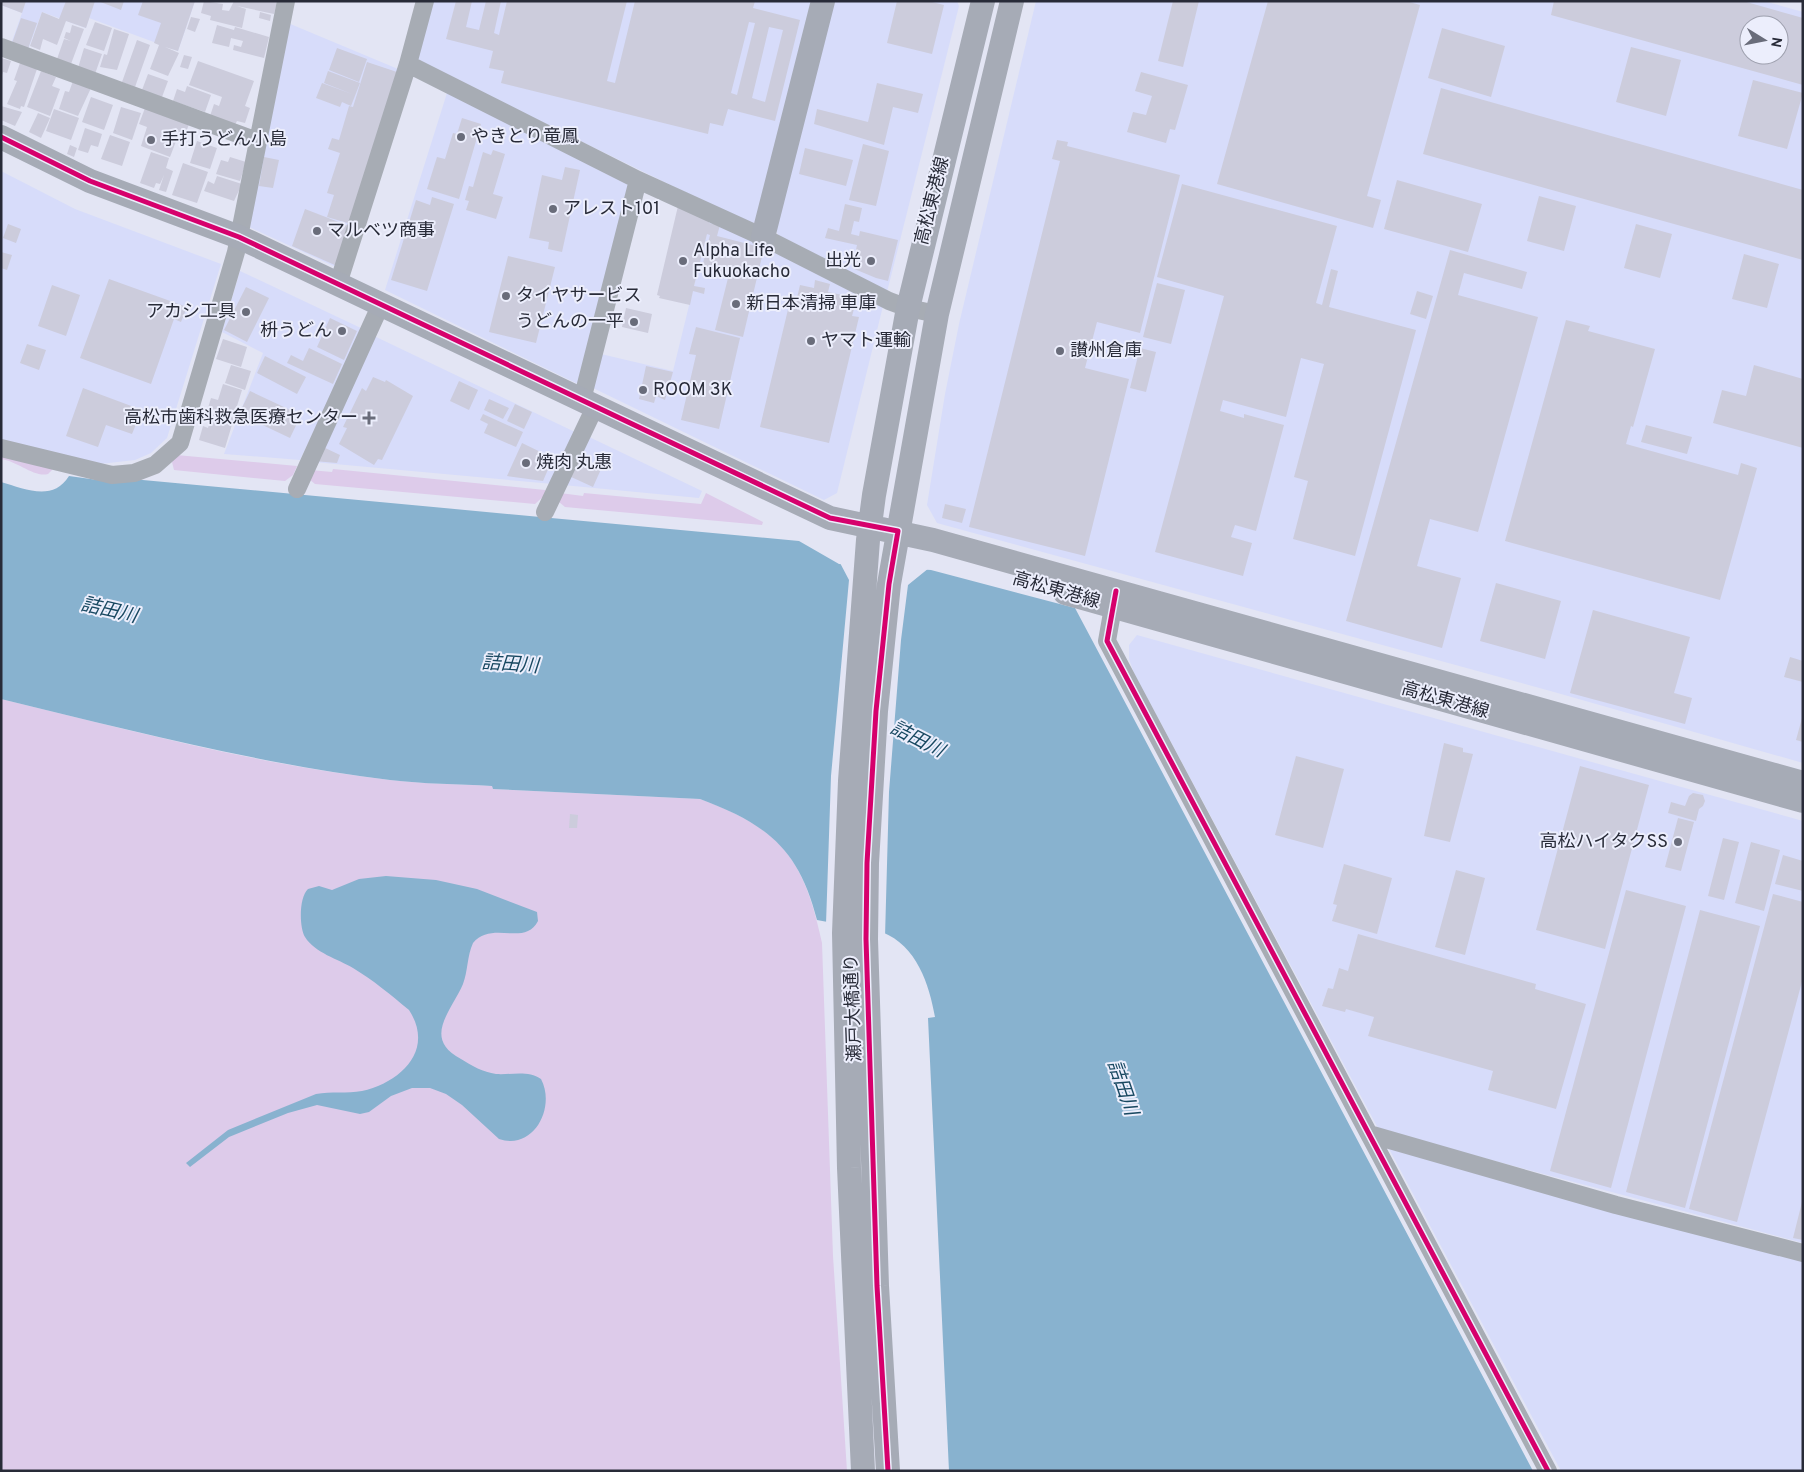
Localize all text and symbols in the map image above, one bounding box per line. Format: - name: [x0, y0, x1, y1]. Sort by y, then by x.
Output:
- north arrow: [1739, 15, 1789, 65]
- text: N: [1766, 36, 1785, 48]
- place label: やきとり竜鳳: [471, 126, 579, 149]
- place label: 手打うどん小島: [161, 129, 287, 152]
- marker: やきとり竜鳳: [455, 131, 467, 143]
- marker: 手打うどん小島: [145, 134, 157, 146]
- street label: 高松東港線: [911, 155, 955, 247]
- place label: アレスト101: [563, 198, 660, 221]
- marker: アレスト101: [547, 203, 559, 215]
- place label: マルベツ商事: [327, 220, 435, 243]
- marker: マルベツ商事: [311, 225, 323, 237]
- place label: Alpha Life Fukuokacho: [693, 240, 790, 284]
- place label: 出光: [825, 250, 861, 273]
- marker: Alpha Life Fukuokacho: [677, 255, 689, 267]
- marker: 出光: [865, 255, 877, 267]
- place label: タイヤサービス: [516, 285, 641, 308]
- marker: タイヤサービス: [500, 290, 512, 302]
- place label: 新日本清掃 車庫: [746, 293, 876, 316]
- marker: 新日本清掃 車庫: [730, 298, 742, 310]
- place label: アカシ工具: [146, 301, 236, 324]
- marker: アカシ工具: [240, 306, 252, 318]
- place label: うどんの一平: [516, 311, 624, 334]
- marker: うどんの一平: [628, 316, 640, 328]
- place label: 枡うどん: [260, 320, 332, 343]
- marker: 枡うどん: [336, 325, 348, 337]
- place label: ヤマト運輸: [821, 330, 911, 353]
- marker: ヤマト運輸: [805, 335, 817, 347]
- place label: 讃州倉庫: [1070, 340, 1142, 363]
- marker: 讃州倉庫: [1054, 345, 1066, 357]
- place label: ROOM 3K: [653, 379, 733, 402]
- marker: ROOM 3K: [637, 384, 649, 396]
- place label: 高松市歯科救急医療センター: [124, 407, 358, 430]
- marker: 高松市歯科救急医療センター: [362, 411, 376, 425]
- place label: 焼肉 丸惠: [536, 452, 612, 475]
- marker: 焼肉 丸惠: [520, 457, 532, 469]
- street label: 高松東港線: [1010, 568, 1102, 614]
- water label: 詰田川: [79, 593, 141, 630]
- water label: 詰田川: [481, 651, 541, 679]
- street label: 高松東港線: [1399, 678, 1491, 724]
- water label: 詰田川: [886, 716, 950, 765]
- place label: 高松ハイタクSS: [1540, 831, 1668, 854]
- marker: 高松ハイタクSS: [1672, 836, 1684, 848]
- street label: 瀬戸大橋通り: [841, 954, 867, 1062]
- water label: 詰田川: [1101, 1057, 1143, 1121]

